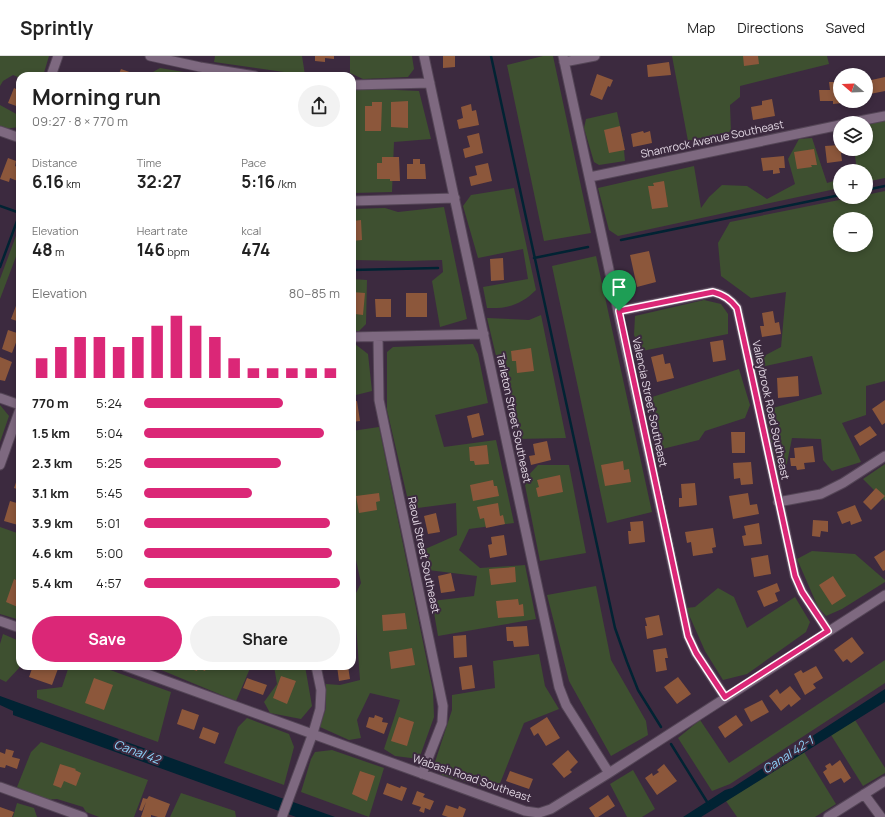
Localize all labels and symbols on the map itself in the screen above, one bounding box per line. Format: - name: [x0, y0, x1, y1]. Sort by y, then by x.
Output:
- north arrow: [833, 68, 873, 108]
- street label: Shamrock Avenue Southeast: [639, 116, 785, 161]
- pin: [602, 270, 636, 311]
- street label: Valencia Street Southeast: [629, 336, 672, 468]
- street label: Valleybrook Road Southeast: [749, 339, 794, 481]
- street label: Tarleton Street Southeast: [493, 352, 536, 484]
- street label: Raoul Street Southeast: [405, 495, 444, 615]
- water label: Canal 42-1: [759, 731, 818, 777]
- water label: Canal 42: [112, 735, 164, 768]
- street label: Wabash Road Southeast: [411, 750, 534, 805]

